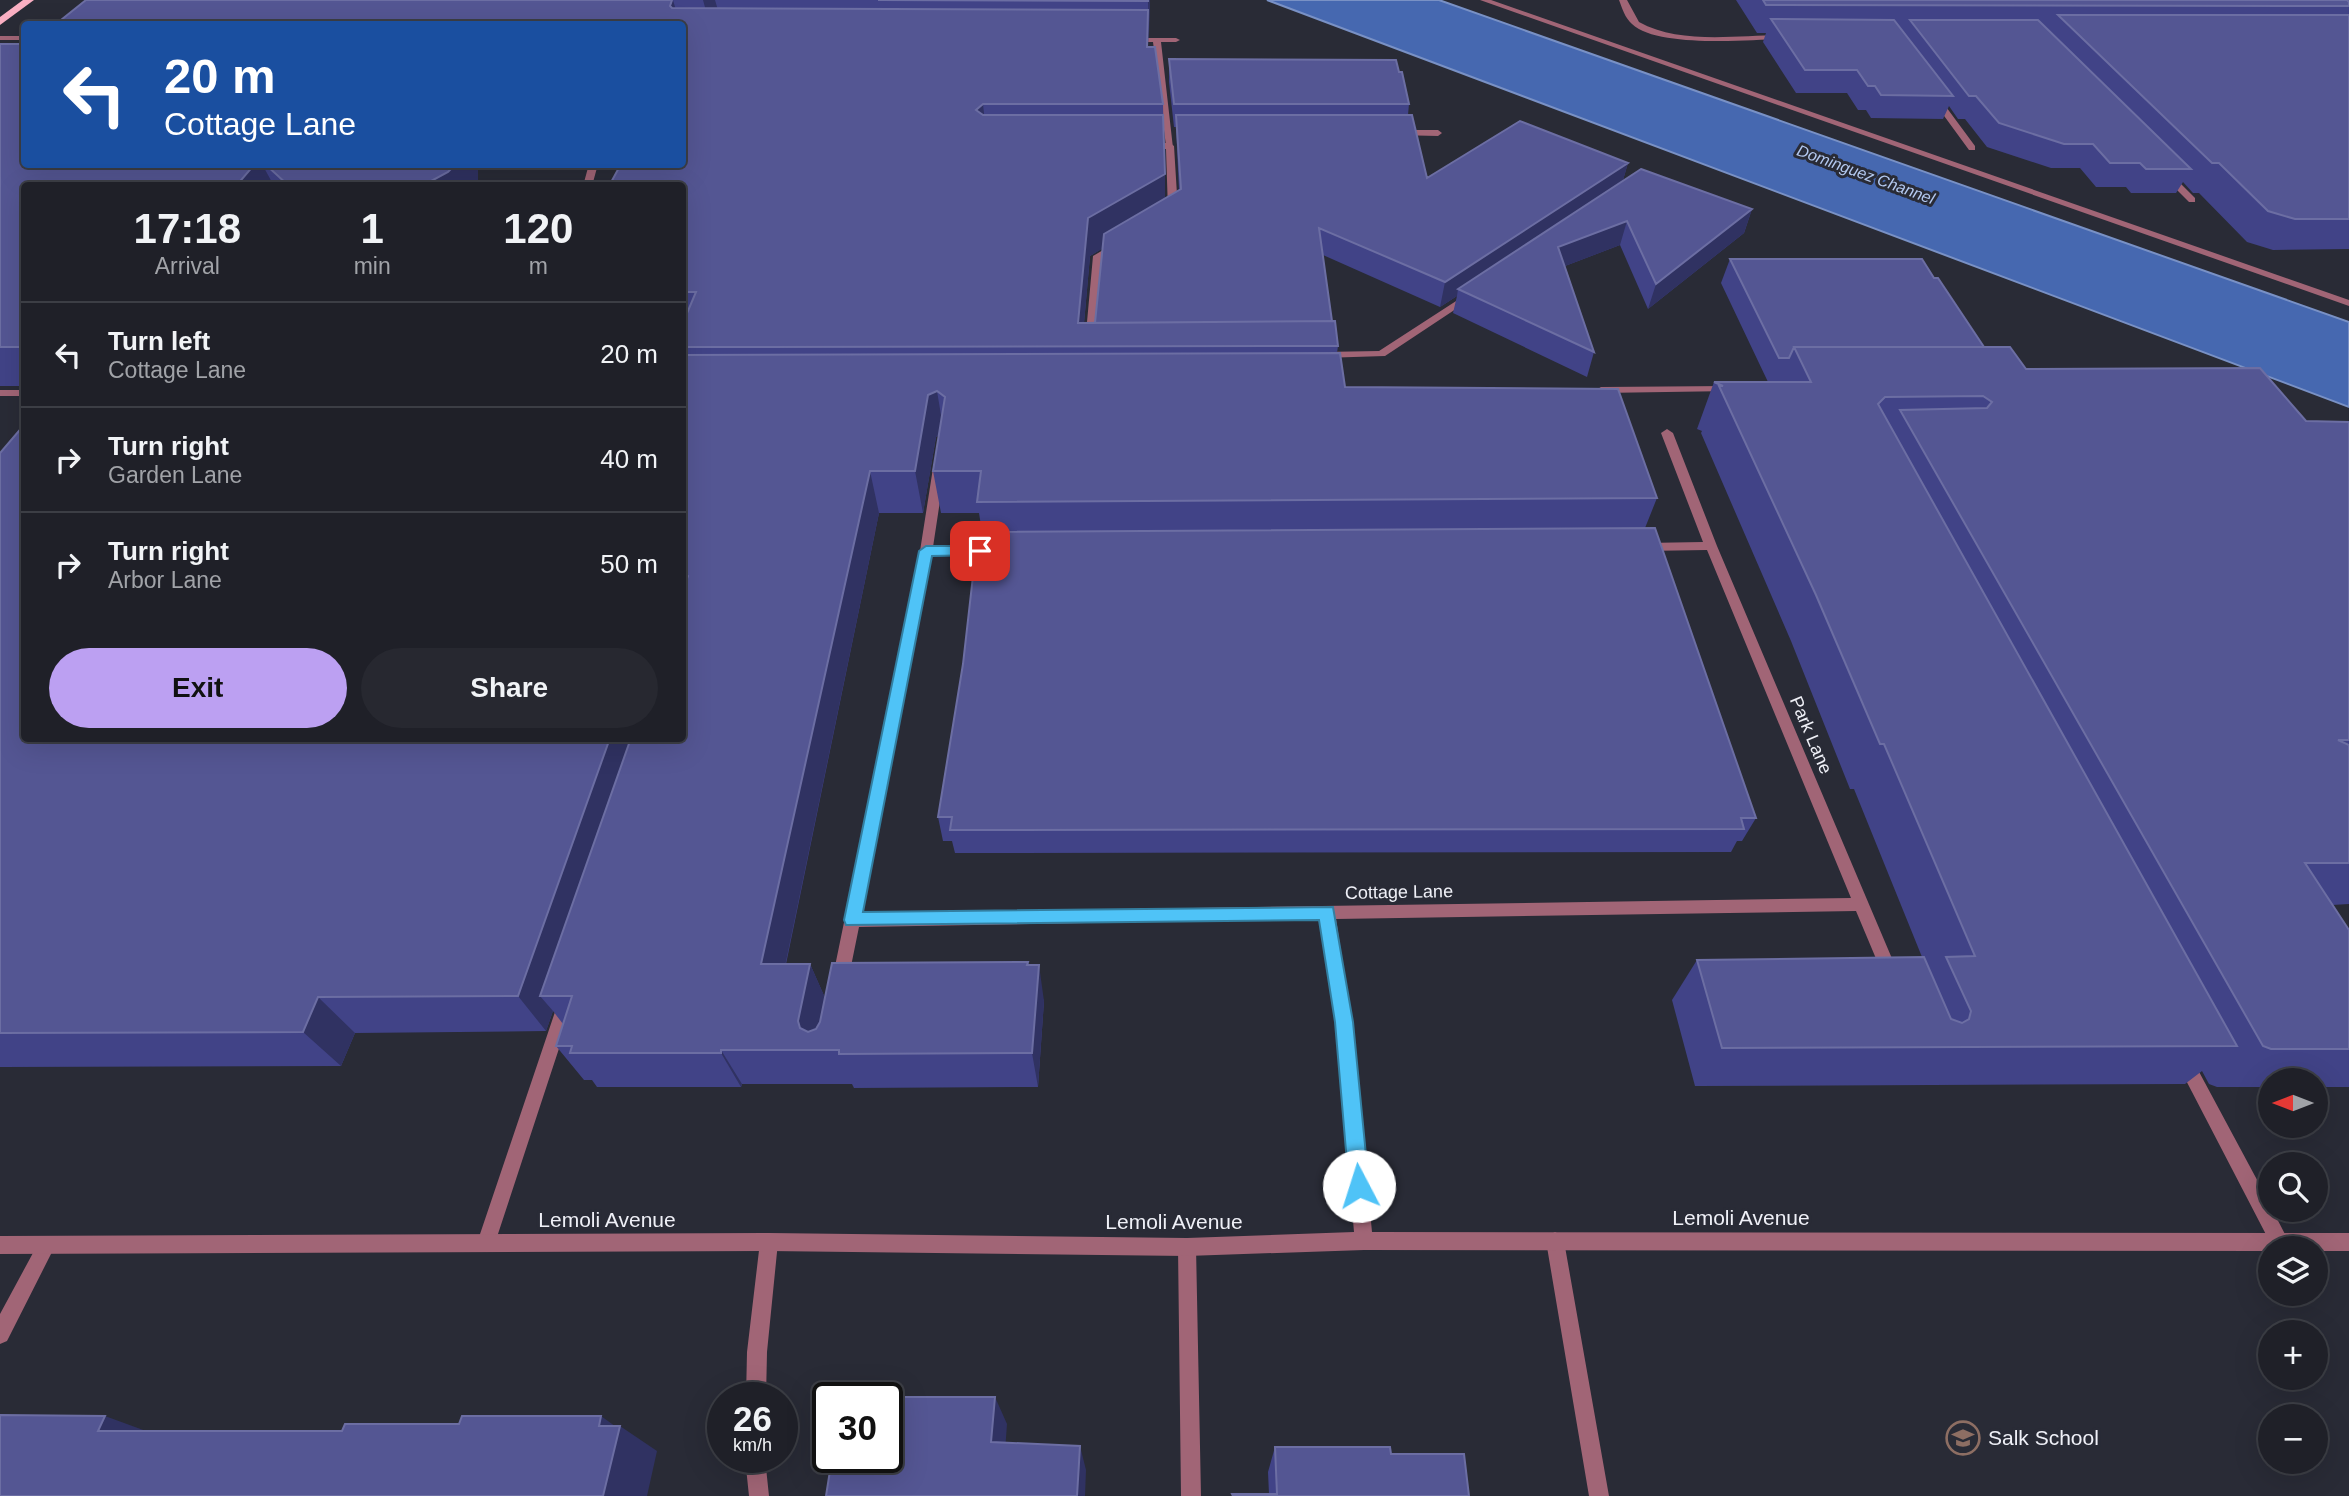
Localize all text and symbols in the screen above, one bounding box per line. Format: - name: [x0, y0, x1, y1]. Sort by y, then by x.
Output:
- icon: left: [49, 49, 140, 140]
- text: 20 m: [164, 49, 276, 103]
- text: Cottage Lane: [164, 106, 356, 142]
- water label: Dominguez Channel: [1795, 142, 1937, 207]
- text: 17:18: [134, 205, 241, 252]
- text: 1: [360, 205, 384, 252]
- text: 120: [503, 205, 573, 252]
- text: Arrival: [155, 253, 220, 279]
- text: min: [354, 253, 391, 279]
- text: m: [529, 253, 548, 279]
- text: Turn left: [108, 326, 210, 356]
- icon: left: [49, 336, 87, 374]
- text: 20 m: [600, 339, 658, 369]
- text: Cottage Lane: [108, 357, 246, 383]
- text: Turn right: [108, 431, 229, 461]
- icon: right: [49, 441, 87, 479]
- text: 40 m: [600, 444, 658, 474]
- text: Garden Lane: [108, 462, 242, 488]
- pin: [950, 521, 1010, 581]
- icon: arrive: [961, 532, 999, 570]
- text: Turn right: [108, 536, 229, 566]
- icon: right: [49, 546, 87, 584]
- text: 50 m: [600, 549, 658, 579]
- text: Arbor Lane: [108, 567, 222, 593]
- button: Exit: [49, 648, 347, 728]
- button: Share: [361, 648, 658, 728]
- street label: Park Lane: [1786, 693, 1836, 777]
- street label: Cottage Lane: [1345, 881, 1453, 903]
- north arrow: [2258, 1068, 2328, 1138]
- map controls: [2258, 1068, 2328, 1474]
- position arrow: [1322, 1149, 1396, 1223]
- button: search: [2258, 1152, 2328, 1222]
- street label: Lemoli Avenue: [1672, 1206, 1810, 1229]
- street label: Lemoli Avenue: [538, 1208, 676, 1231]
- street label: Lemoli Avenue: [1105, 1210, 1243, 1233]
- button: layers: [2258, 1236, 2328, 1306]
- button: +: [2258, 1320, 2328, 1390]
- speed limit sign: 30: [812, 1382, 903, 1473]
- text: 26: [733, 1399, 772, 1438]
- button: −: [2258, 1404, 2328, 1474]
- school or university icon: Salk School: [1944, 1419, 1982, 1457]
- place label: Salk School: [1988, 1426, 2099, 1449]
- text: km/h: [733, 1435, 772, 1455]

